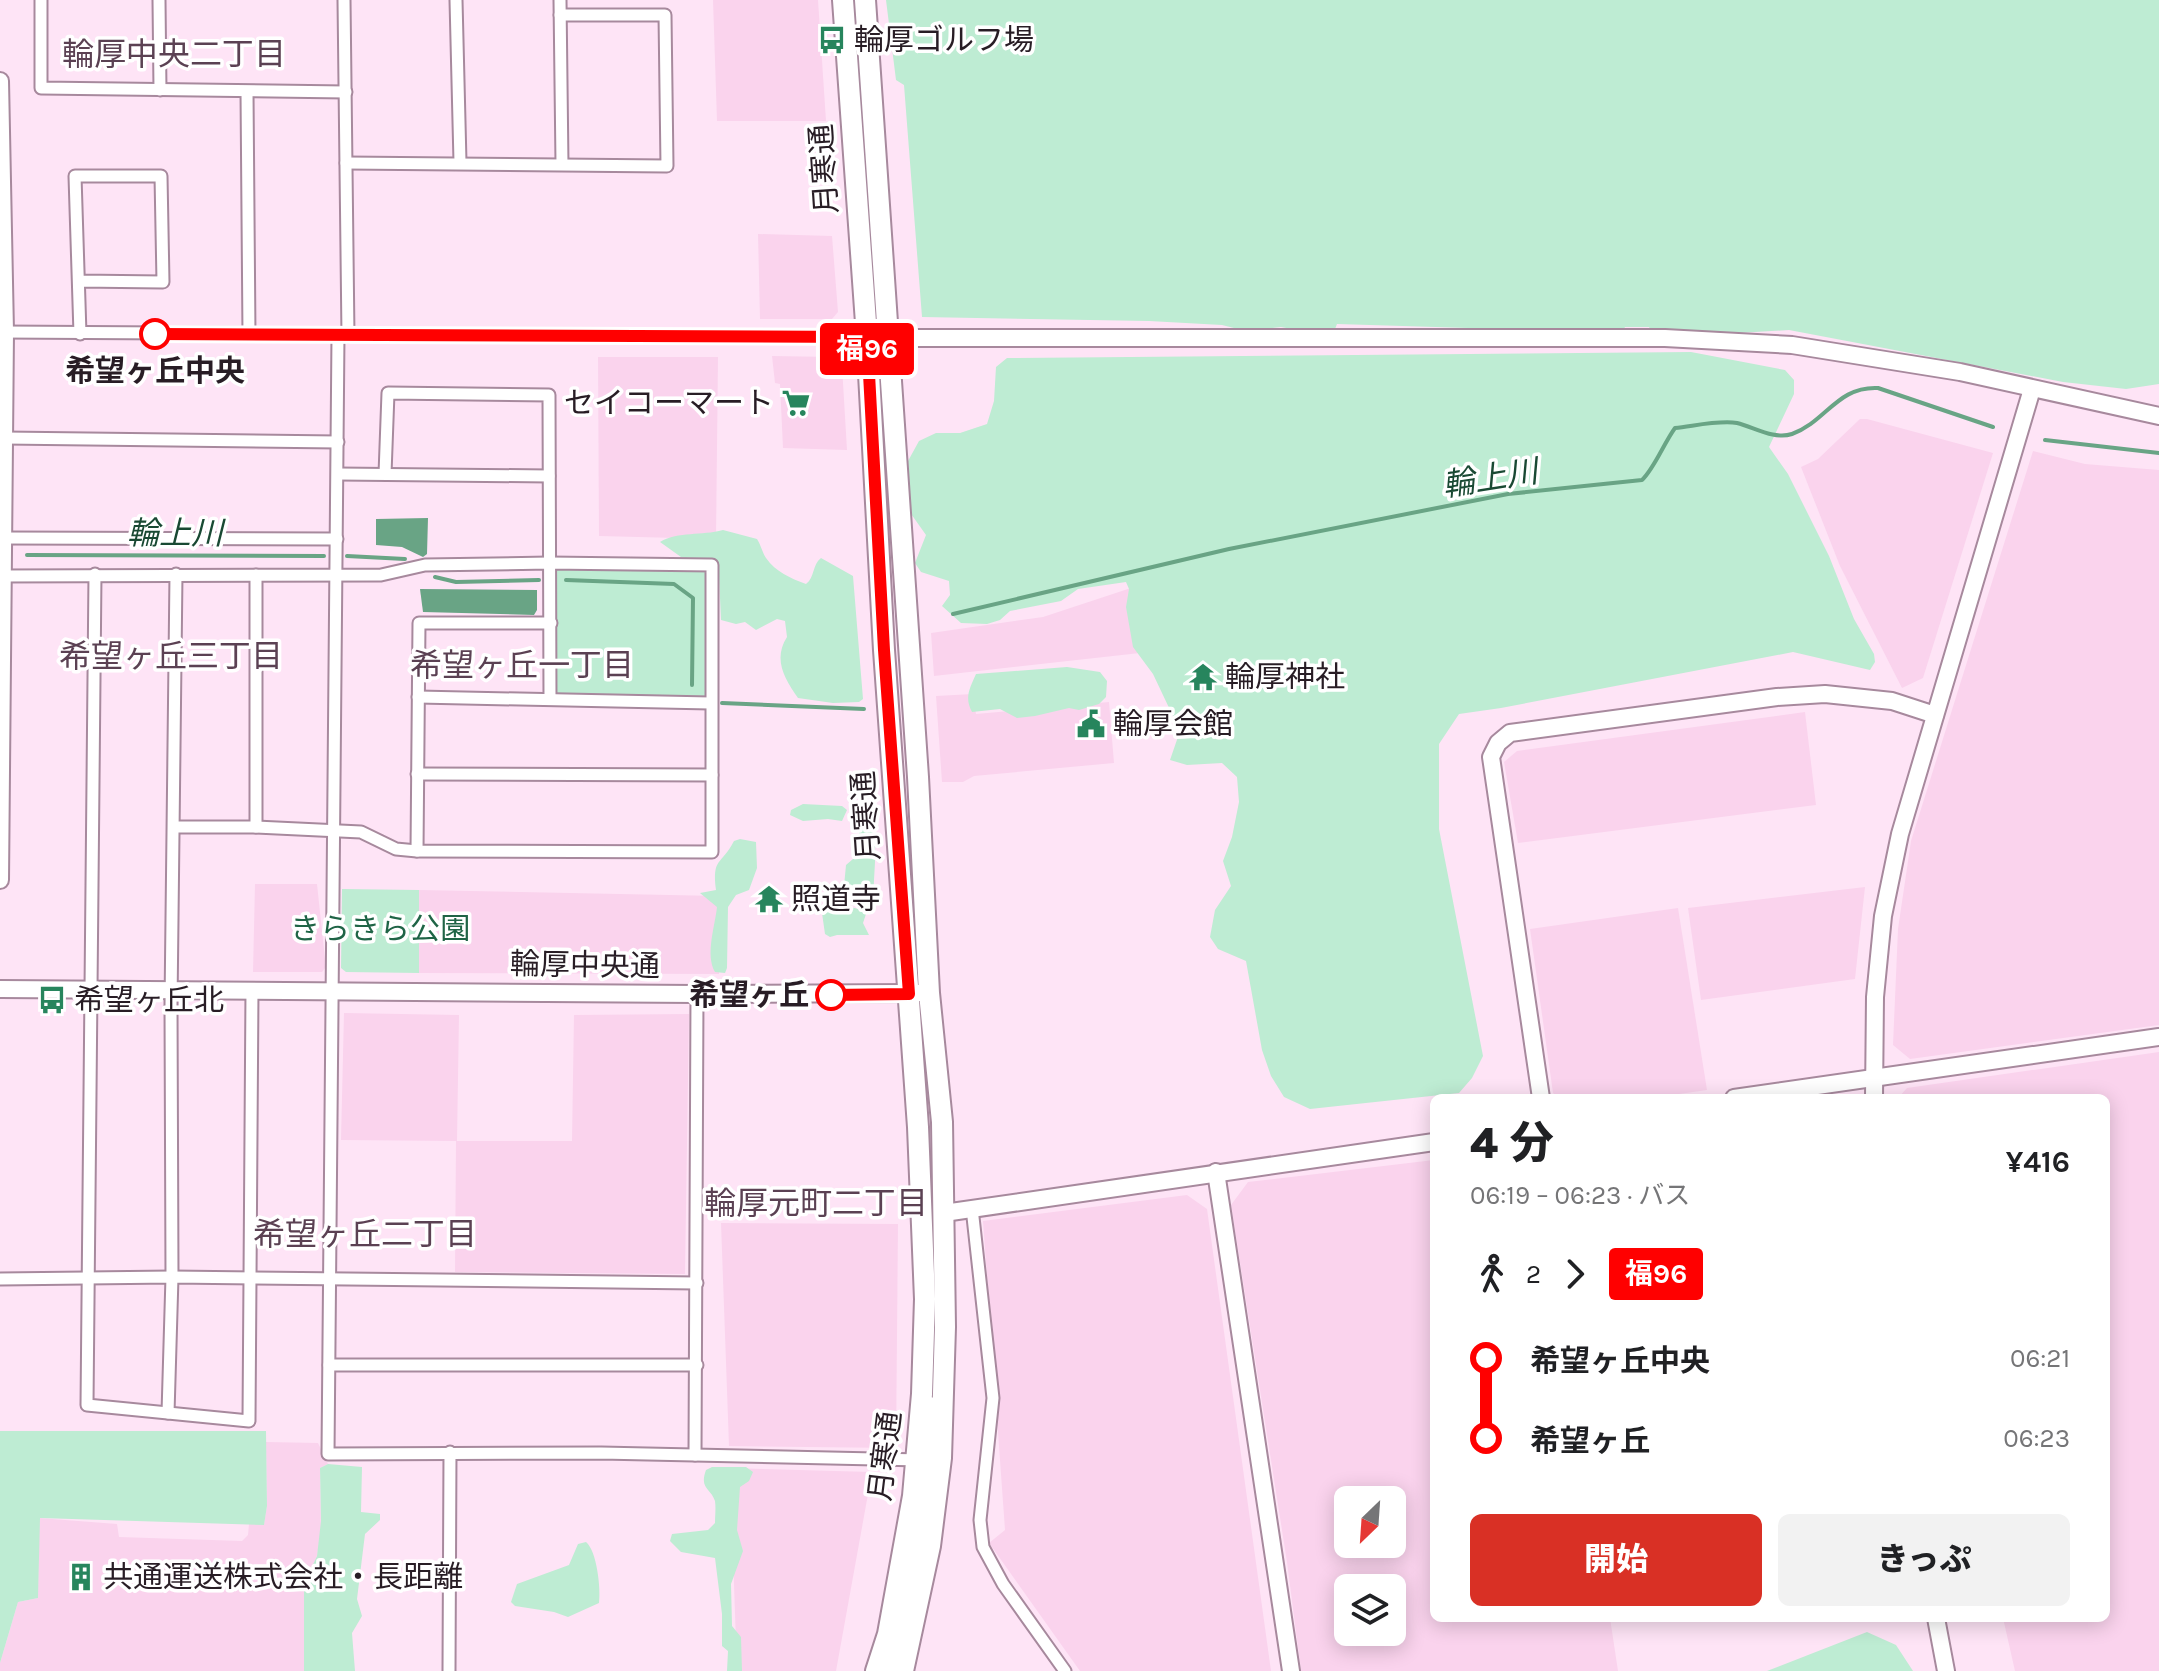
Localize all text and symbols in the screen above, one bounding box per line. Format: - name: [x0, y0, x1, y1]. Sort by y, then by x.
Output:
- place label: 輪厚ゴルフ場: [854, 22, 1034, 58]
- bus stop icon: 輪厚ゴルフ場: [817, 25, 847, 55]
- district label: 輪厚中央二丁目: [62, 36, 286, 73]
- street label: 月寒通: [803, 123, 845, 215]
- marker: 希望ヶ丘中央: [140, 319, 170, 349]
- line badge: 福96: [821, 323, 913, 375]
- text: 福96: [836, 332, 898, 365]
- place label: 希望ヶ丘中央: [65, 353, 245, 389]
- place label: セイコーマート: [564, 385, 774, 421]
- supermarket icon: セイコーマート: [781, 388, 811, 418]
- water label: 輪上川: [1440, 452, 1543, 504]
- water label: 輪上川: [127, 515, 226, 552]
- district label: 希望ヶ丘三丁目: [59, 638, 283, 675]
- district label: 希望ヶ丘一丁目: [410, 647, 634, 684]
- place label: 輪厚神社: [1225, 659, 1345, 695]
- temple icon: 輪厚神社: [1188, 662, 1218, 692]
- place label: 輪厚会館: [1113, 706, 1233, 742]
- public building icon: 輪厚会館: [1076, 709, 1106, 739]
- street label: 月寒通: [845, 770, 887, 862]
- place label: 照道寺: [791, 881, 881, 917]
- temple icon: 照道寺: [754, 884, 784, 914]
- park label: きらきら公園: [290, 911, 470, 947]
- street label: 輪厚中央通: [510, 946, 660, 984]
- place label: 希望ヶ丘: [689, 977, 809, 1013]
- marker: 希望ヶ丘: [816, 980, 846, 1010]
- place label: 希望ヶ丘北: [74, 982, 224, 1018]
- bus stop icon: 希望ヶ丘北: [37, 985, 67, 1015]
- text: 4 分: [1470, 1118, 1554, 1169]
- text: ¥416: [2006, 1144, 2070, 1180]
- text: 06:19 – 06:23 · バス: [1470, 1180, 1690, 1211]
- district label: 輪厚元町二丁目: [704, 1185, 928, 1222]
- district label: 希望ヶ丘二丁目: [253, 1216, 477, 1253]
- icon: walk: [1470, 1252, 1514, 1296]
- icon: forward: [1553, 1252, 1597, 1296]
- text: 福96: [1625, 1257, 1687, 1290]
- text: 2: [1526, 1259, 1541, 1290]
- text: 希望ヶ丘中央: [1530, 1343, 1710, 1379]
- text: 06:21: [2010, 1343, 2070, 1374]
- street label: 月寒通: [862, 1409, 908, 1503]
- text: 希望ヶ丘: [1530, 1423, 1650, 1459]
- text: 06:23: [2003, 1423, 2070, 1454]
- north arrow: [1334, 1486, 1406, 1558]
- map controls: [1334, 1486, 1406, 1646]
- button: 開始: [1470, 1514, 1762, 1606]
- button: きっぷ: [1778, 1514, 2070, 1606]
- place label: 共通運送株式会社・長距離: [103, 1559, 463, 1595]
- building icon: 共通運送株式会社・長距離: [66, 1562, 96, 1592]
- button: layers: [1334, 1574, 1406, 1646]

